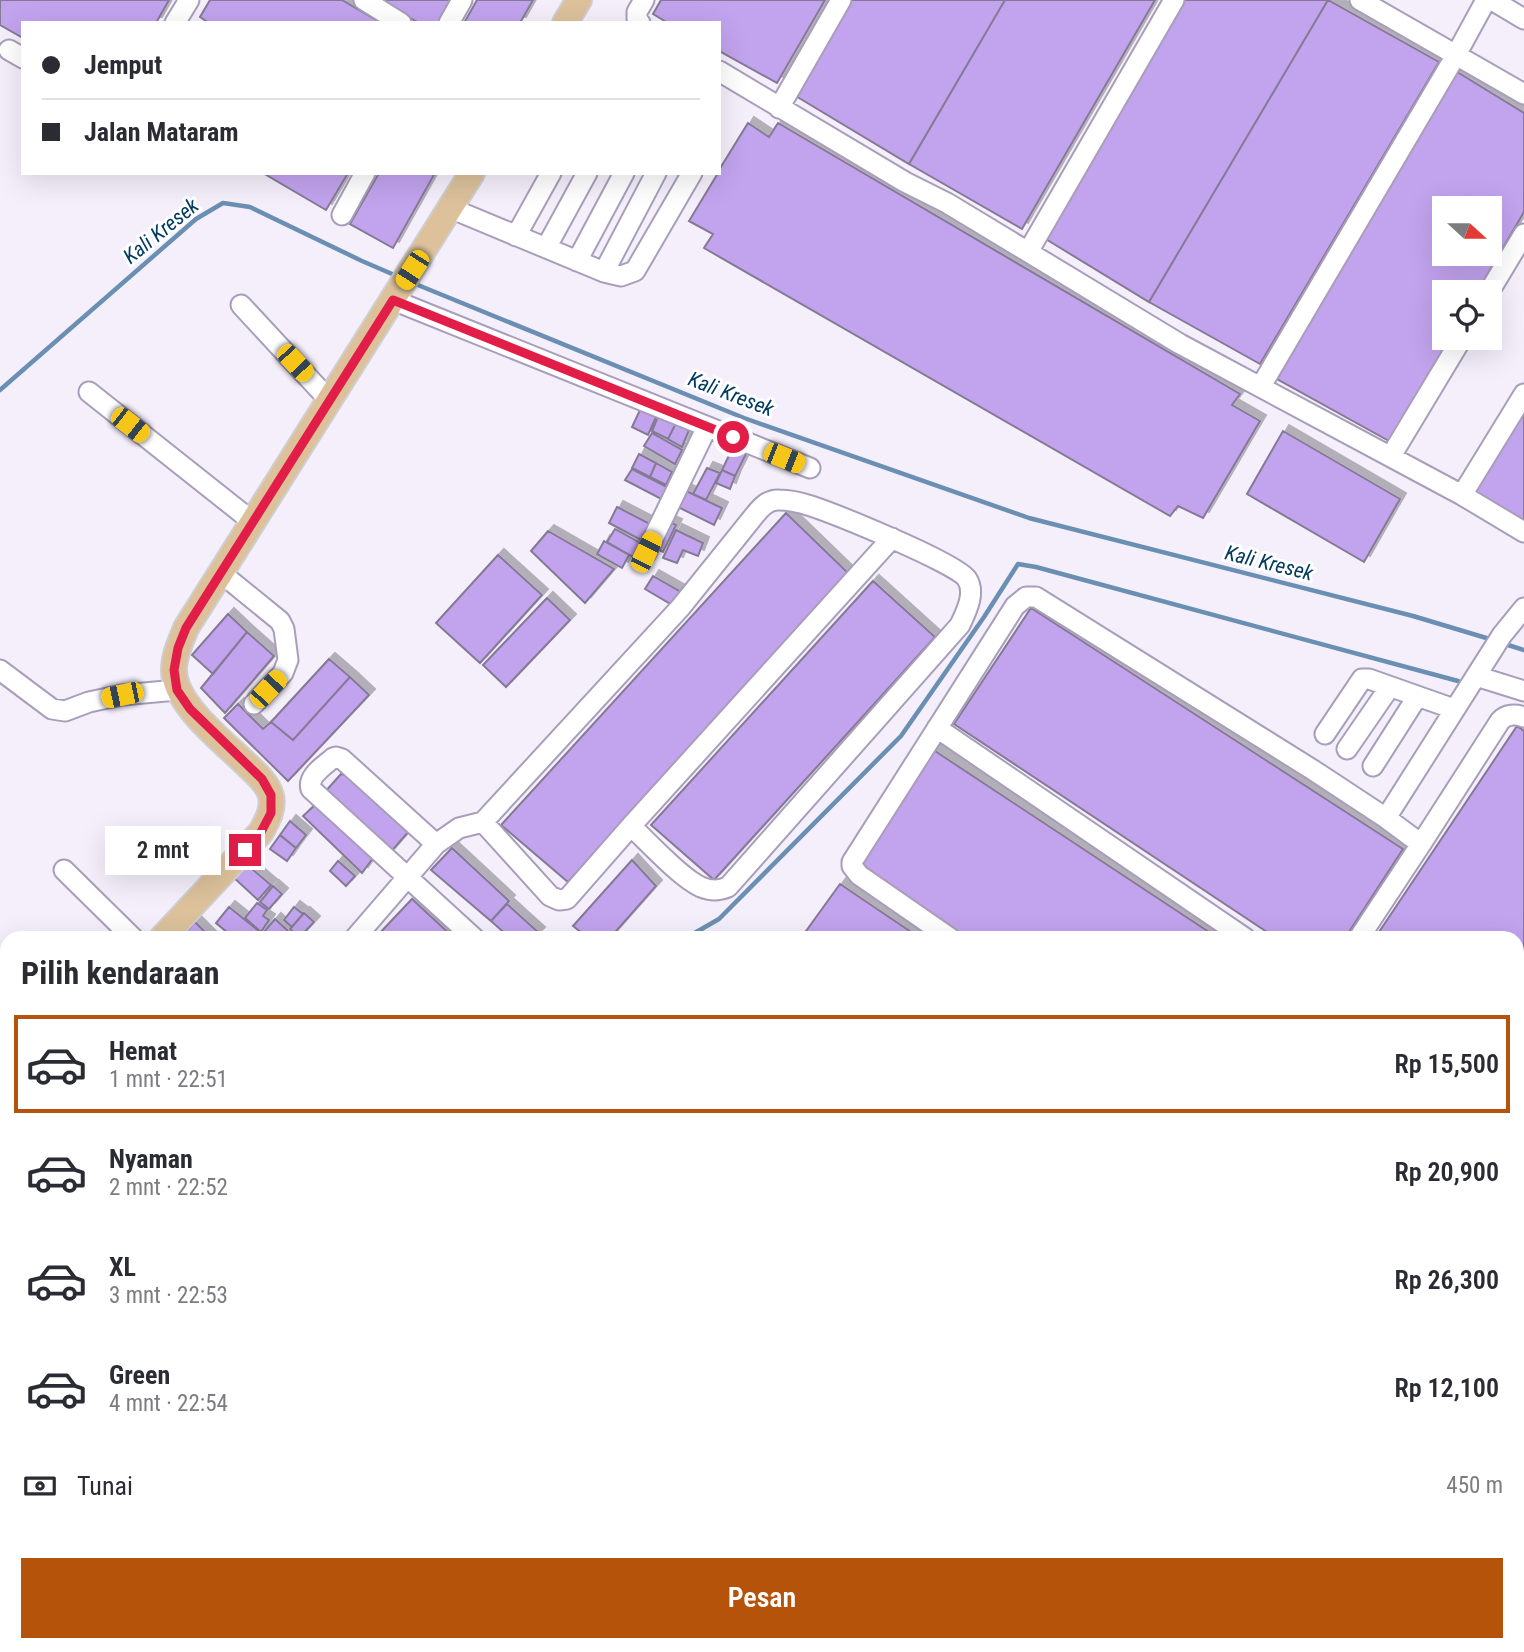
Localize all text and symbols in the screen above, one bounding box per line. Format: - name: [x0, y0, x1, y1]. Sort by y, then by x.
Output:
- text: Jemput: [84, 50, 162, 80]
- text: Jalan Mataram: [84, 117, 239, 147]
- water label: Kali Kresek: [119, 193, 204, 269]
- north arrow: [1432, 196, 1502, 266]
- map controls: [1432, 196, 1502, 350]
- car: [392, 247, 433, 293]
- button: locate: [1432, 280, 1502, 350]
- car: [273, 340, 318, 386]
- water label: Kali Kresek: [685, 367, 778, 422]
- car: [107, 404, 154, 446]
- route start: [717, 421, 749, 453]
- car: [761, 440, 808, 476]
- car: [628, 529, 665, 575]
- water label: Kali Kresek: [1223, 541, 1316, 586]
- car: [246, 666, 291, 712]
- car: [100, 680, 145, 710]
- callout: 2 mnt: [105, 826, 220, 874]
- route end: [229, 834, 261, 866]
- text: 2 mnt: [137, 837, 189, 864]
- text: Pilih kendaraan: [21, 954, 220, 992]
- icon: car: [25, 1033, 88, 1096]
- text: Hemat: [109, 1036, 177, 1066]
- text: Rp 15,500: [1394, 1049, 1499, 1079]
- text: 1 mnt · 22:51: [109, 1066, 228, 1093]
- icon: car: [25, 1141, 88, 1204]
- text: Nyaman: [109, 1144, 193, 1174]
- text: Rp 20,900: [1394, 1157, 1499, 1187]
- text: 2 mnt · 22:52: [109, 1174, 228, 1201]
- icon: car: [25, 1249, 88, 1312]
- text: XL: [109, 1252, 136, 1282]
- text: Rp 26,300: [1394, 1265, 1499, 1295]
- text: 3 mnt · 22:53: [109, 1282, 228, 1309]
- icon: car: [25, 1357, 88, 1420]
- text: Green: [109, 1360, 170, 1390]
- text: Rp 12,100: [1394, 1373, 1499, 1403]
- text: 4 mnt · 22:54: [109, 1390, 228, 1417]
- icon: cash: [21, 1467, 59, 1505]
- text: Tunai: [77, 1471, 133, 1501]
- text: 450 m: [1446, 1472, 1503, 1499]
- button: Pesan: [21, 1558, 1503, 1638]

